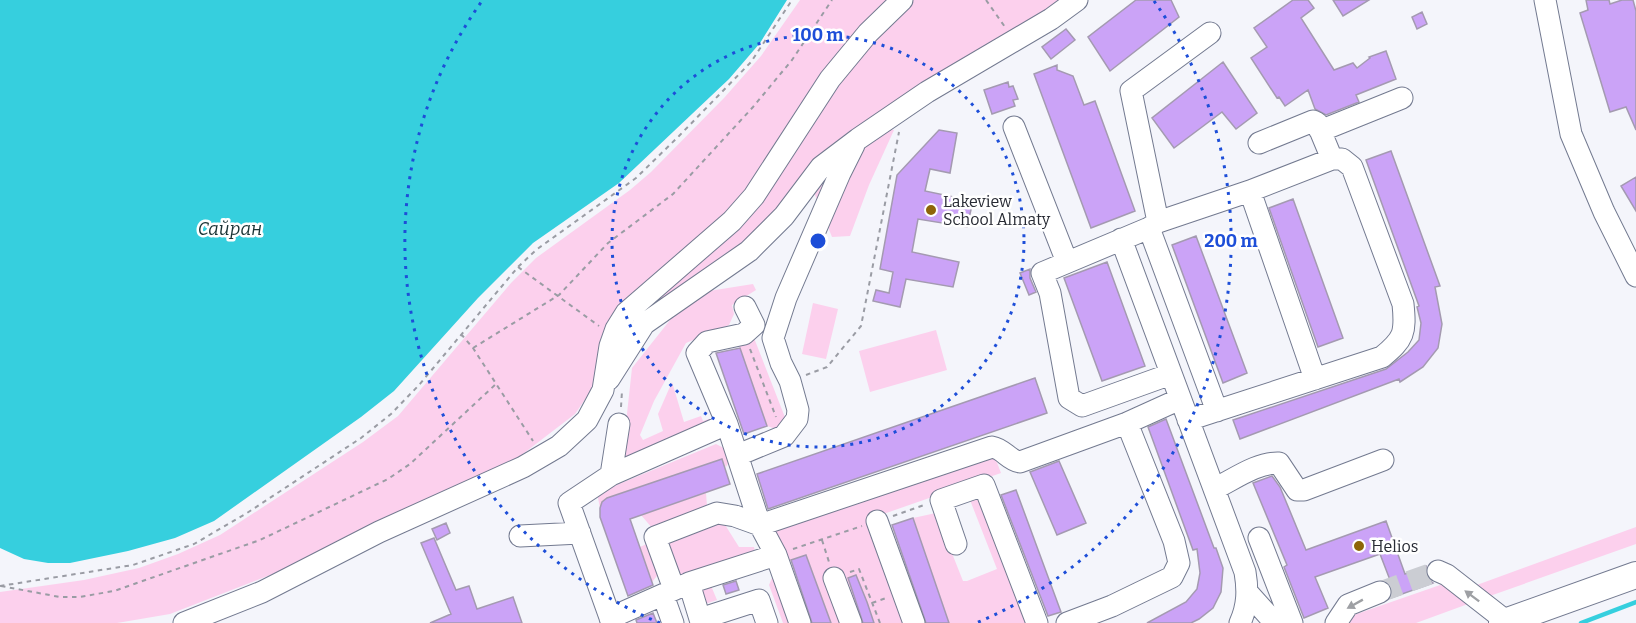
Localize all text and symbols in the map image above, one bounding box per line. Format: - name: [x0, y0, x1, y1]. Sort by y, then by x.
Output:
- text: 100 m: [792, 24, 844, 46]
- place label: Lakeview School Almaty: [943, 192, 1051, 229]
- marker: Lakeview School Almaty: [924, 203, 938, 217]
- water label: Сайран: [198, 218, 262, 240]
- text: 200 m: [1204, 230, 1258, 252]
- centre of rings: [808, 231, 828, 251]
- place label: Helios: [1371, 537, 1418, 556]
- marker: Helios: [1352, 539, 1366, 553]
- one-way arrow: [1465, 590, 1480, 602]
- one-way arrow: [1346, 598, 1363, 609]

